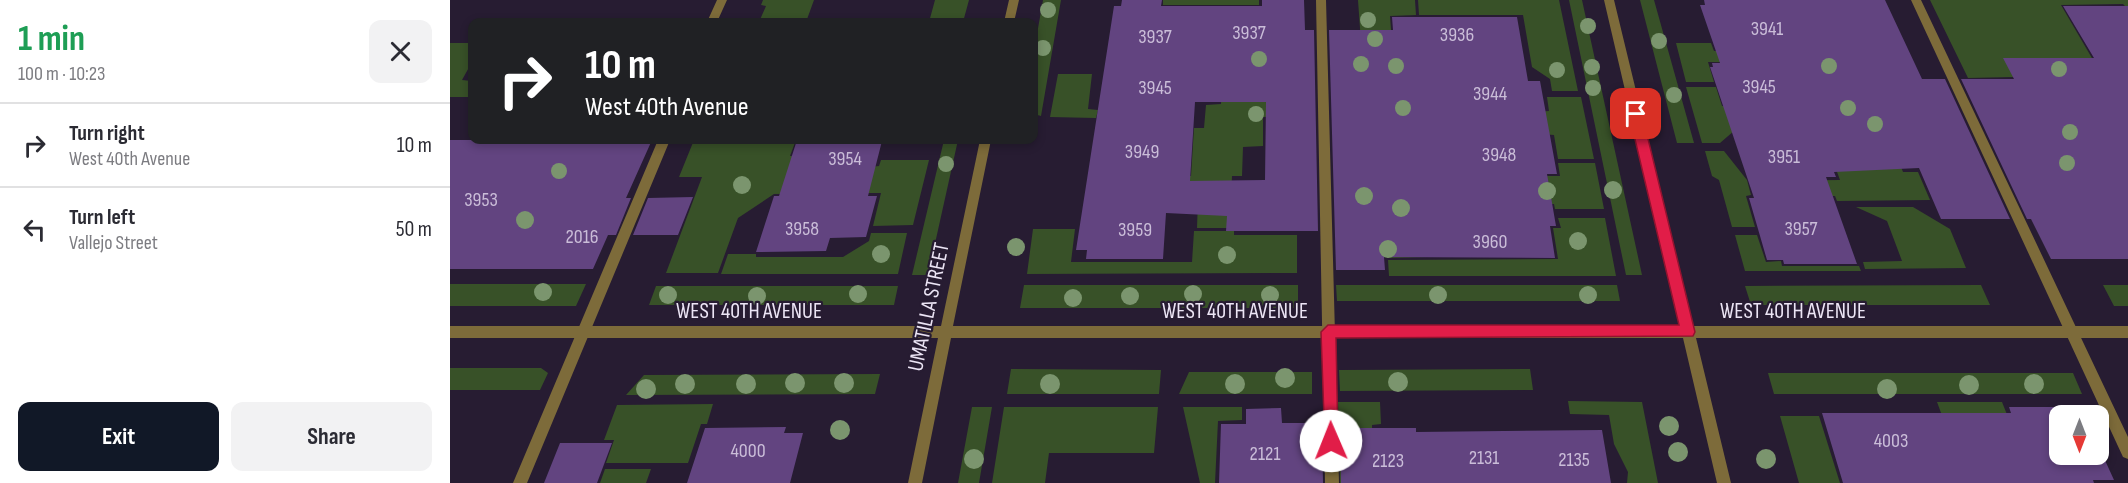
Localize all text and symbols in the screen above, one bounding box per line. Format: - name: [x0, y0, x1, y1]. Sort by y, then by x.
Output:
- house number: 3941: [1751, 17, 1783, 41]
- text: 1 min: [18, 18, 85, 61]
- button: close: [369, 20, 432, 83]
- house number: 3937: [1232, 21, 1266, 45]
- house number: 3936: [1440, 23, 1474, 47]
- house number: 3937: [1138, 25, 1172, 49]
- text: 10 m: [585, 40, 656, 91]
- icon: right: [486, 42, 564, 120]
- text: 100 m · 10:23: [18, 62, 105, 86]
- house number: 3945: [1742, 75, 1776, 99]
- house number: 3945: [1138, 76, 1172, 100]
- house number: 3944: [1473, 82, 1507, 106]
- pin: [1610, 88, 1661, 139]
- text: West 40th Avenue: [585, 91, 749, 123]
- icon: arrive: [1619, 97, 1652, 130]
- text: Turn right: [69, 120, 145, 147]
- icon: right: [18, 129, 51, 162]
- text: 10 m: [397, 132, 432, 159]
- house number: 3949: [1125, 140, 1159, 164]
- house number: 3948: [1482, 143, 1516, 167]
- house number: 3951: [1768, 145, 1800, 169]
- text: West 40th Avenue: [69, 147, 190, 171]
- house number: 3954: [828, 147, 862, 171]
- house number: 3953: [464, 188, 498, 212]
- text: Turn left: [69, 204, 135, 231]
- icon: left: [18, 213, 51, 246]
- text: 50 m: [396, 216, 432, 243]
- house number: 3958: [785, 217, 819, 241]
- house number: 3957: [1784, 217, 1818, 241]
- house number: 3959: [1118, 218, 1152, 242]
- house number: 2016: [566, 225, 598, 249]
- house number: 3960: [1473, 230, 1507, 254]
- text: Vallejo Street: [69, 231, 158, 255]
- street label: UMATILLA STREET: [902, 240, 956, 374]
- street label: WEST 40TH AVENUE: [676, 298, 822, 325]
- street label: WEST 40TH AVENUE: [1162, 298, 1308, 325]
- street label: WEST 40TH AVENUE: [1720, 298, 1866, 325]
- button: Exit: [18, 402, 219, 471]
- button: Share: [231, 402, 432, 471]
- north arrow: [2049, 405, 2109, 465]
- map controls: [2049, 405, 2109, 465]
- position arrow: [1299, 409, 1363, 473]
- house number: 4003: [1874, 429, 1908, 453]
- house number: 4000: [730, 439, 766, 463]
- house number: 2121: [1250, 442, 1280, 466]
- house number: 2131: [1469, 446, 1499, 470]
- house number: 2135: [1558, 448, 1590, 472]
- house number: 2123: [1372, 449, 1404, 473]

